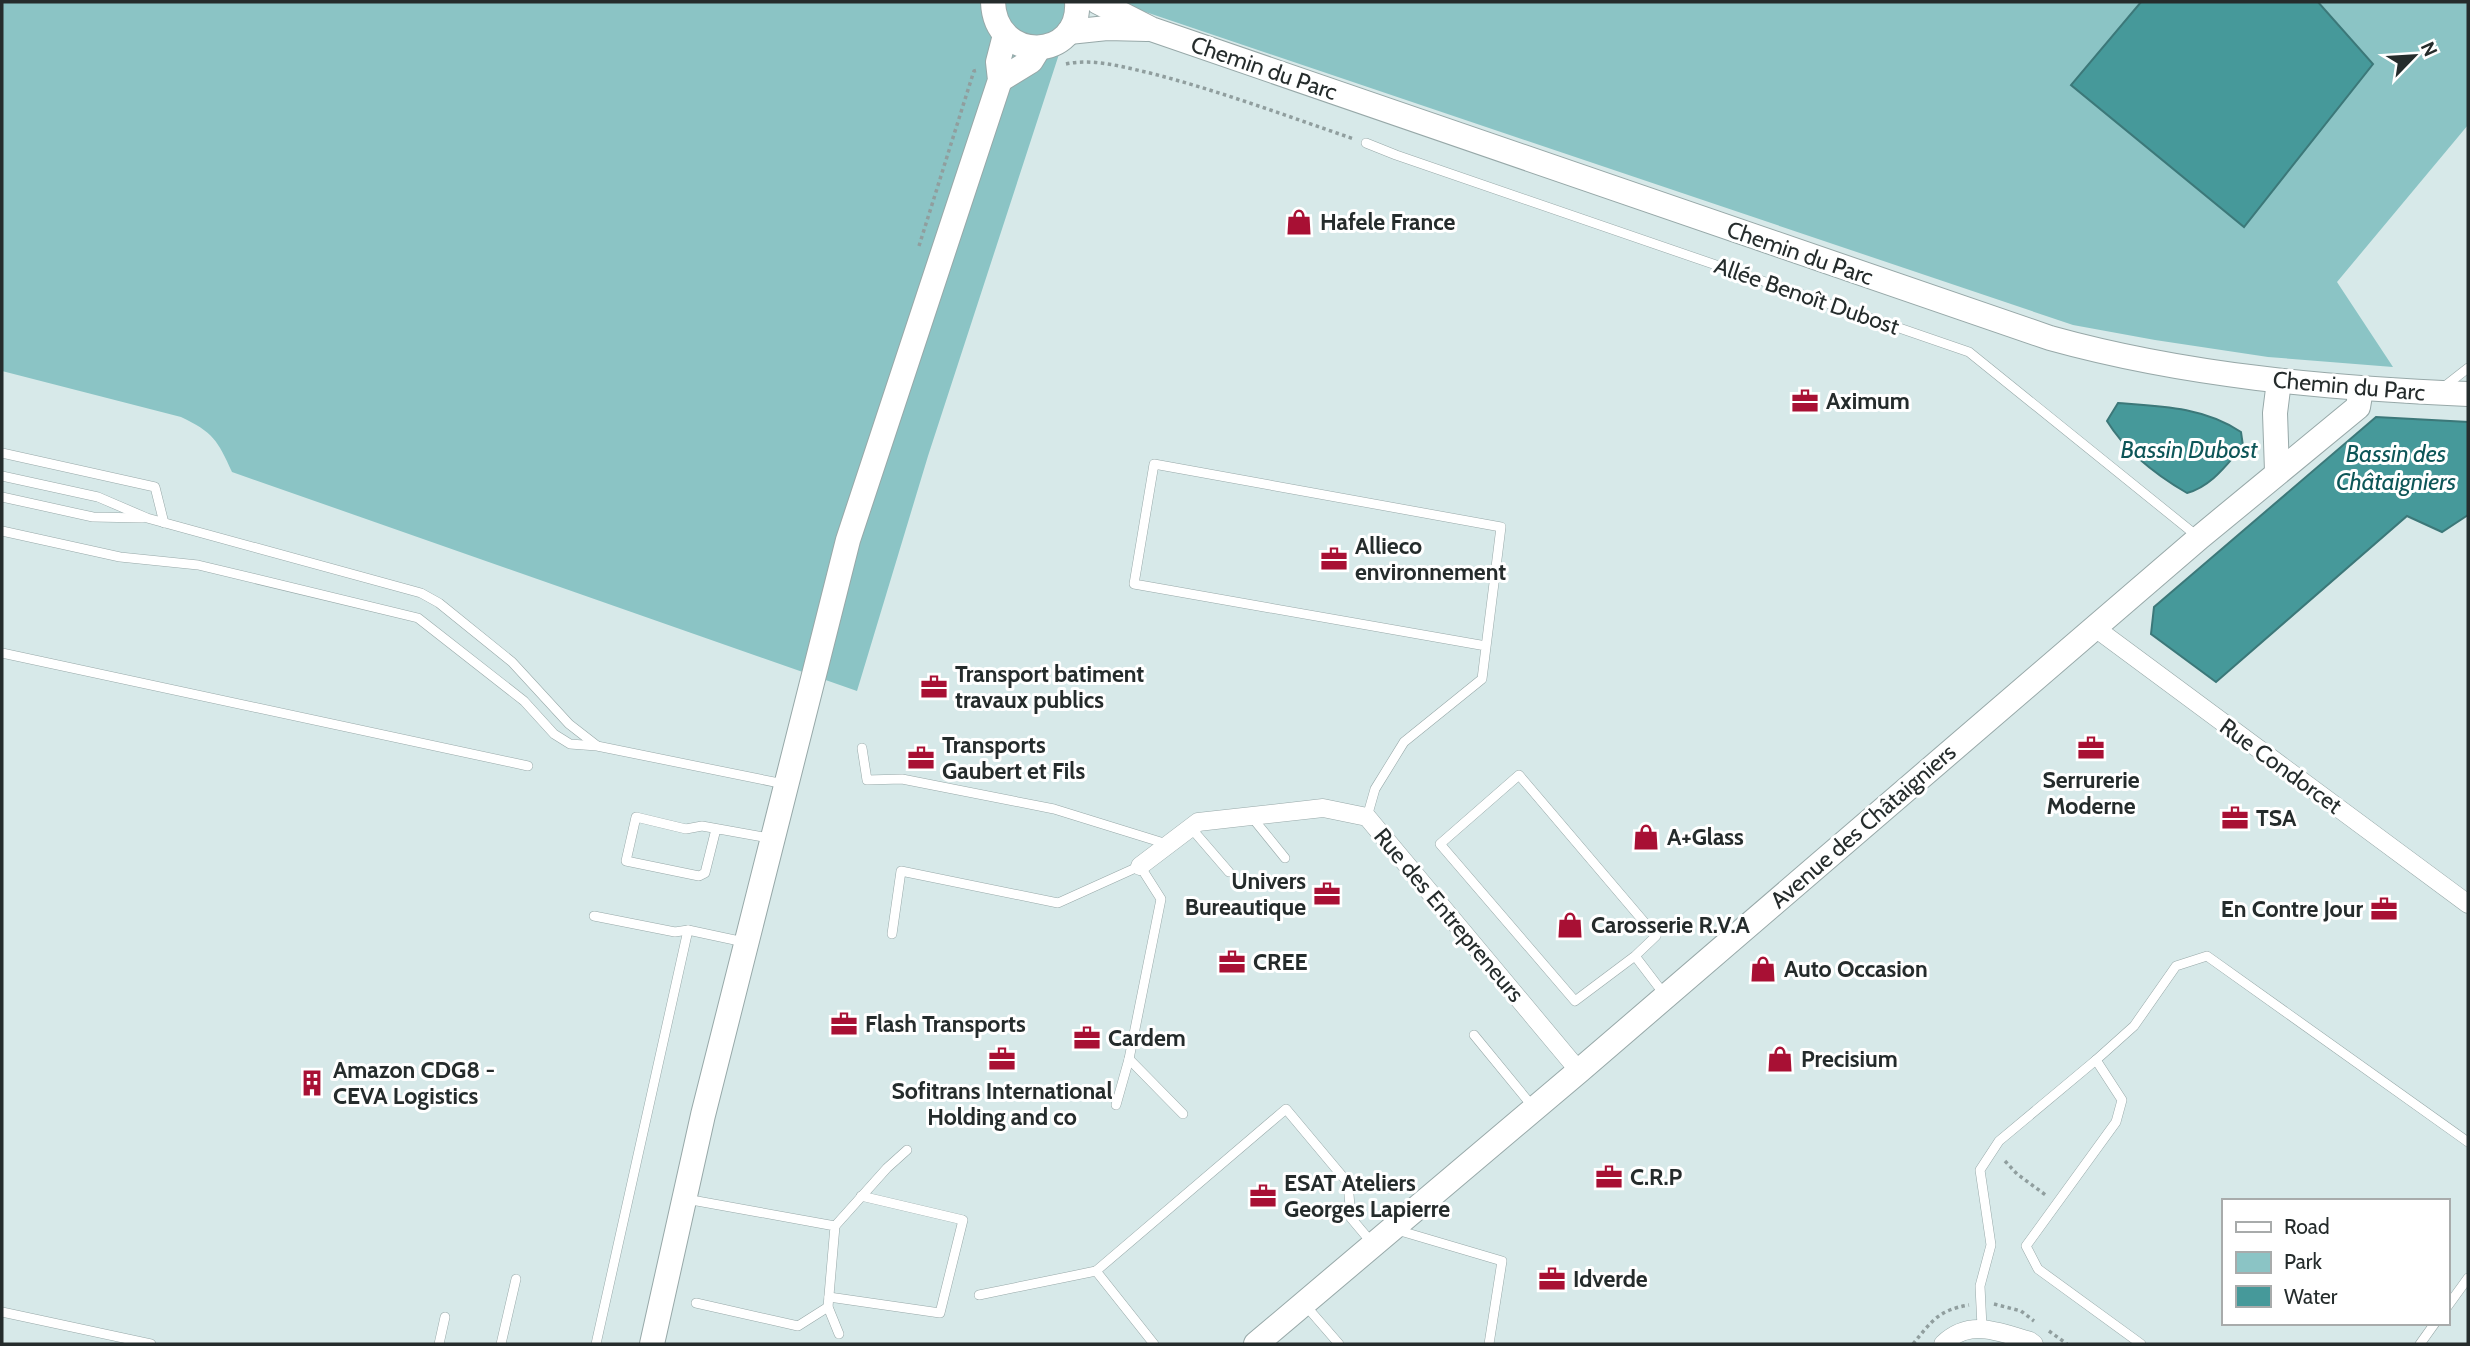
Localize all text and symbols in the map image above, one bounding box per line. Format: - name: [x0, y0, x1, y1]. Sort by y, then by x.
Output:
- north arrow: [2379, 21, 2449, 91]
- street label: Chemin du Parc: [1187, 30, 1341, 106]
- text: N: [2416, 38, 2442, 60]
- shop icon: Hafele France: [1284, 207, 1314, 237]
- place label: Hafele France: [1320, 208, 1456, 236]
- street label: Chemin du Parc: [1723, 215, 1877, 291]
- street label: Allée Benoît Dubost: [1711, 251, 1903, 341]
- street label: Chemin du Parc: [2272, 365, 2426, 407]
- office icon: Aximum: [1790, 386, 1820, 416]
- place label: Aximum: [1826, 387, 1910, 415]
- water label: Bassin Dubost: [2121, 435, 2258, 464]
- water label: Bassin des Châtaigniers: [2336, 439, 2456, 496]
- place label: Allieco environnement: [1355, 532, 1506, 586]
- office icon: Allieco environnement: [1319, 544, 1349, 574]
- place label: Transport batiment travaux publics: [955, 660, 1144, 714]
- office icon: Transport batiment travaux publics: [919, 672, 949, 702]
- street label: Rue Condorcet: [2214, 712, 2348, 820]
- place label: Transports Gaubert et Fils: [942, 731, 1085, 785]
- office icon: Serrurerie Moderne: [2076, 733, 2106, 763]
- street label: Avenue des Châtaigniers: [1765, 738, 1961, 914]
- office icon: Transports Gaubert et Fils: [906, 743, 936, 773]
- place label: Serrurerie Moderne: [2042, 766, 2140, 820]
- office icon: TSA: [2220, 803, 2250, 833]
- place label: TSA: [2256, 804, 2297, 832]
- street label: Rue des Entrepreneurs: [1368, 822, 1530, 1008]
- shop icon: A+Glass: [1631, 822, 1661, 852]
- place label: A+Glass: [1667, 823, 1744, 851]
- place label: Univers Bureautique: [1185, 867, 1306, 921]
- office icon: Univers Bureautique: [1312, 879, 1342, 909]
- office icon: En Contre Jour: [2369, 894, 2399, 924]
- place label: En Contre Jour: [2221, 895, 2363, 923]
- shop icon: Carosserie R.V.A: [1555, 910, 1585, 940]
- place label: Carosserie R.V.A: [1591, 911, 1751, 939]
- office icon: CREE: [1217, 947, 1247, 977]
- place label: CREE: [1253, 948, 1308, 976]
- shop icon: Auto Occasion: [1748, 954, 1778, 984]
- place label: Auto Occasion: [1784, 955, 1928, 983]
- office icon: Flash Transports: [829, 1009, 859, 1039]
- place label: Flash Transports: [865, 1010, 1026, 1038]
- office icon: Cardem: [1072, 1023, 1102, 1053]
- place label: Cardem: [1108, 1024, 1186, 1052]
- office icon: Sofitrans International Holding and co: [987, 1044, 1017, 1074]
- shop icon: Precisium: [1765, 1044, 1795, 1074]
- place label: Precisium: [1801, 1045, 1898, 1073]
- place label: Amazon CDG8 - CEVA Logistics: [333, 1056, 495, 1110]
- building icon: Amazon CDG8 - CEVA Logistics: [297, 1068, 327, 1098]
- place label: Sofitrans International Holding and co: [891, 1077, 1113, 1131]
- office icon: C.R.P: [1594, 1162, 1624, 1192]
- place label: C.R.P: [1630, 1163, 1683, 1191]
- place label: ESAT Ateliers Georges Lapierre: [1284, 1169, 1450, 1223]
- office icon: ESAT Ateliers Georges Lapierre: [1248, 1181, 1278, 1211]
- legend: [2222, 1199, 2449, 1325]
- text: Road: [2284, 1214, 2330, 1239]
- text: Park: [2284, 1249, 2322, 1274]
- office icon: Idverde: [1537, 1264, 1567, 1294]
- place label: Idverde: [1573, 1265, 1648, 1293]
- text: Water: [2284, 1284, 2338, 1309]

